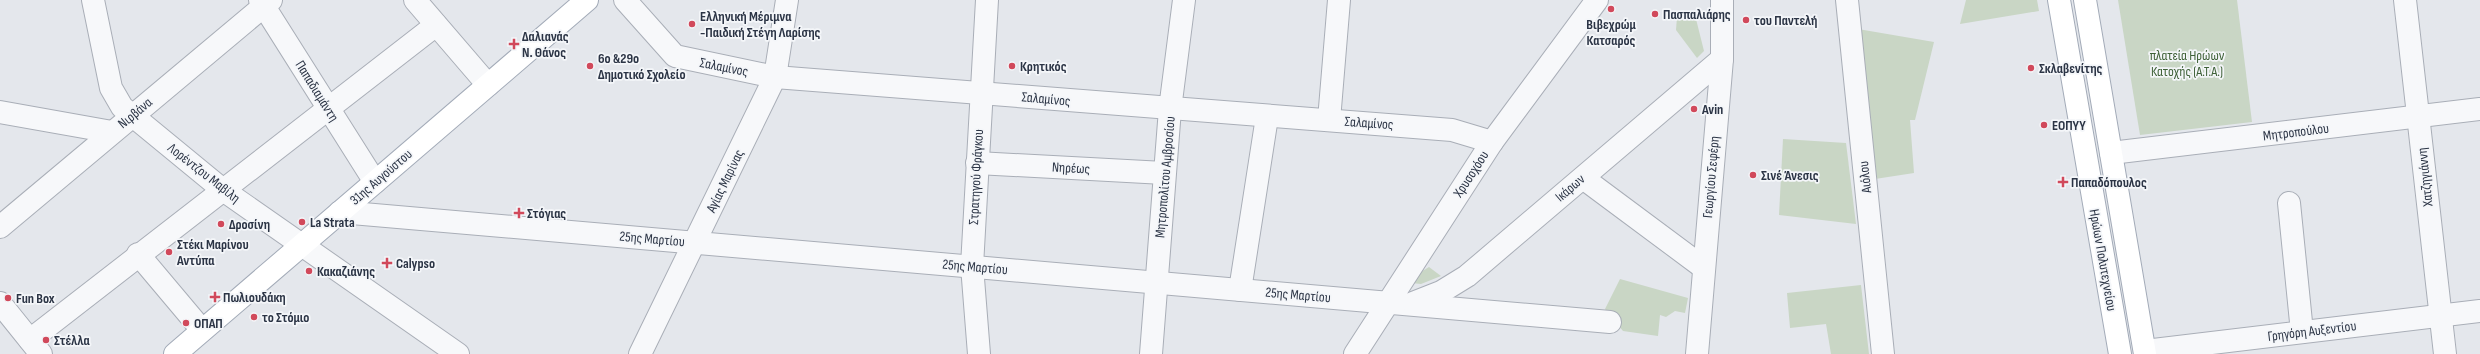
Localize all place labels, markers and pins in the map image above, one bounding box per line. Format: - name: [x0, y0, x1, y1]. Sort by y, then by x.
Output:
- marker: Βιβεχρώμ Κατσαρός: [1606, 4, 1616, 14]
- place label: Πασπαλιάρης: [1663, 6, 1731, 23]
- place label: Ελληνική Μέριμνα -Παιδική Στέγη Λαρίσης: [700, 8, 821, 41]
- marker: Πασπαλιάρης: [1650, 9, 1660, 19]
- place label: του Παντελή: [1754, 12, 1817, 29]
- marker: του Παντελή: [1741, 15, 1751, 25]
- place label: Βιβεχρώμ Κατσαρός: [1586, 16, 1637, 49]
- marker: Ελληνική Μέριμνα -Παιδική Στέγη Λαρίσης: [687, 19, 697, 29]
- place label: Δαλιανάς Ν. Θάνος: [522, 28, 569, 61]
- marker: Δαλιανάς Ν. Θάνος: [509, 39, 519, 49]
- place label: 6ο &29ο Δημοτικό Σχολείο: [598, 50, 686, 83]
- place label: Κρητικός: [1020, 58, 1067, 75]
- place label: Σκλαβενίτης: [2039, 60, 2103, 77]
- marker: 6ο &29ο Δημοτικό Σχολείο: [585, 61, 595, 71]
- marker: Κρητικός: [1007, 61, 1017, 71]
- marker: Σκλαβενίτης: [2026, 63, 2036, 73]
- place label: Avin: [1701, 101, 1723, 118]
- marker: Avin: [1689, 104, 1699, 114]
- place label: ΕΟΠΥΥ: [2052, 117, 2086, 134]
- marker: ΕΟΠΥΥ: [2039, 120, 2049, 130]
- place label: Σινέ Άνεσις: [1761, 167, 1819, 184]
- marker: Σινέ Άνεσις: [1748, 170, 1758, 180]
- place label: Παπαδόπουλος: [2071, 174, 2147, 191]
- marker: Παπαδόπουλος: [2058, 177, 2068, 187]
- place label: Στόγιας: [527, 205, 566, 222]
- marker: Στόγιας: [514, 208, 524, 218]
- place label: La Strata: [310, 214, 355, 231]
- place label: Δροσίνη: [229, 216, 270, 233]
- marker: La Strata: [297, 217, 307, 227]
- marker: Δροσίνη: [216, 219, 226, 229]
- place label: Στέκι Μαρίνου Αντύπα: [176, 236, 249, 269]
- marker: Στέκι Μαρίνου Αντύπα: [164, 247, 174, 257]
- place label: Calypso: [396, 255, 435, 272]
- marker: Calypso: [381, 257, 393, 269]
- place label: Κακαζιάνης: [317, 263, 375, 280]
- marker: Κακαζιάνης: [304, 266, 314, 276]
- place label: Πωλιουδάκη: [223, 289, 286, 306]
- place label: Fun Box: [16, 290, 55, 307]
- marker: Πωλιουδάκη: [210, 292, 220, 302]
- marker: Fun Box: [3, 293, 13, 303]
- place label: το Στόμιο: [262, 309, 309, 326]
- marker: το Στόμιο: [249, 312, 259, 322]
- place label: ΟΠΑΠ: [194, 315, 223, 332]
- marker: ΟΠΑΠ: [181, 318, 191, 328]
- place label: Στέλλα: [54, 332, 90, 349]
- marker: Στέλλα: [41, 335, 51, 345]

